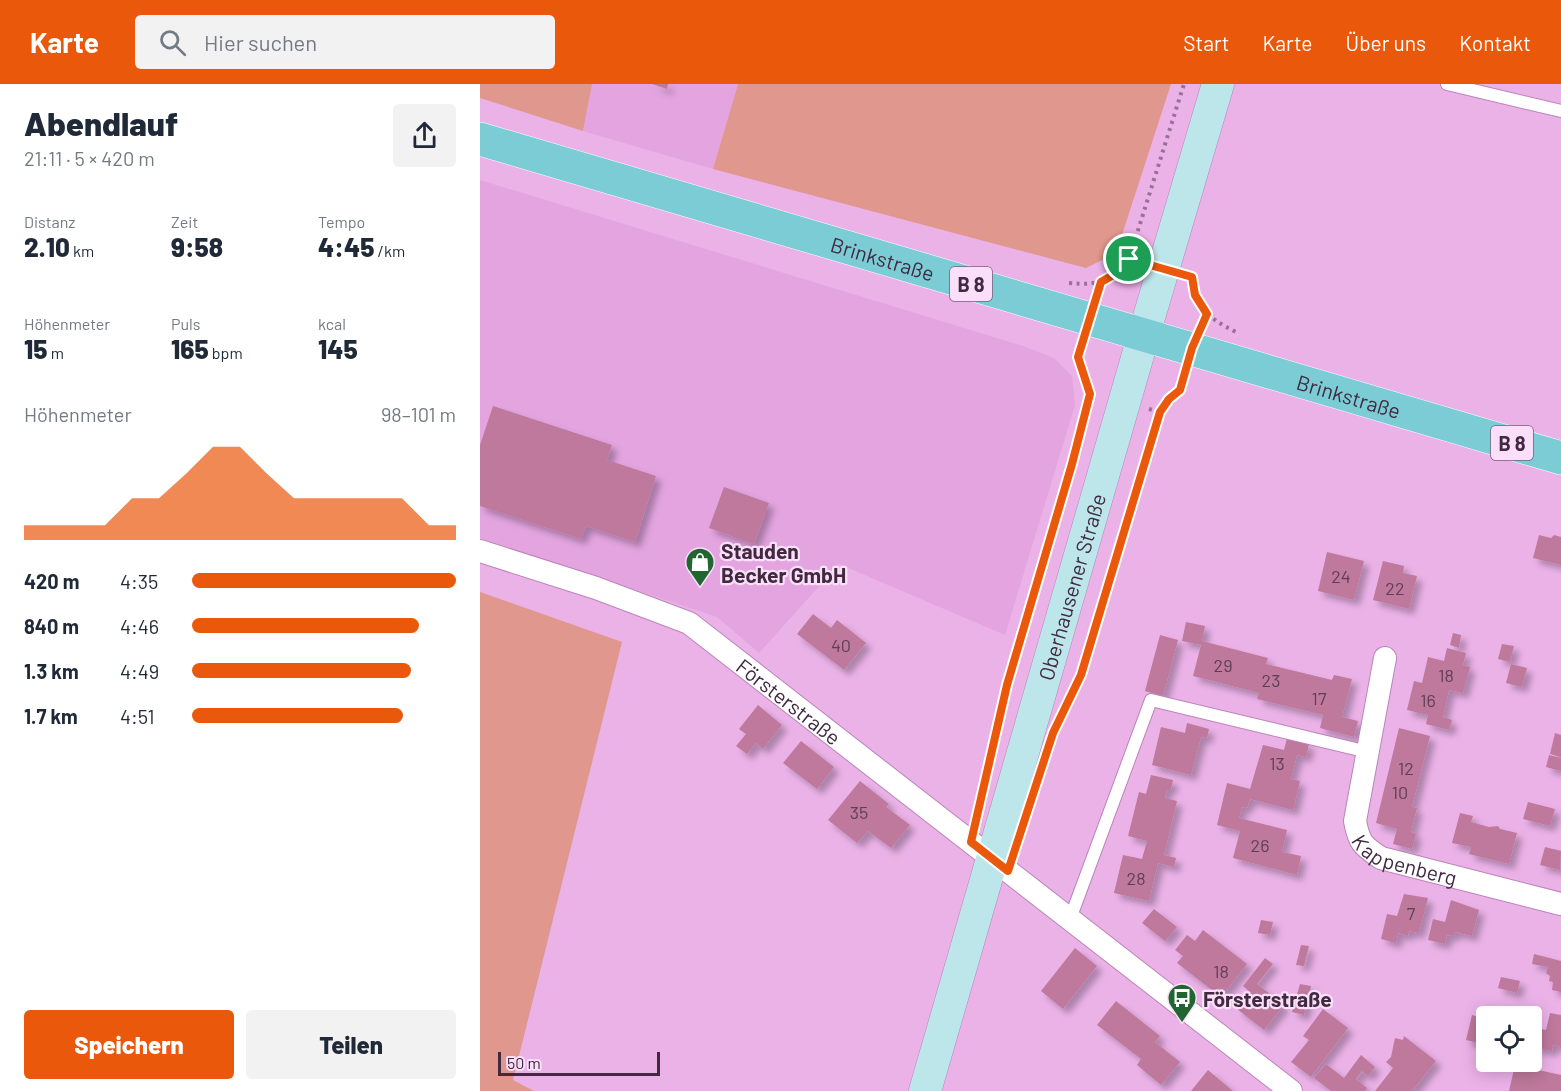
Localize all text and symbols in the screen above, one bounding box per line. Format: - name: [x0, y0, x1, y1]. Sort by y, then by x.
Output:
- search box: [135, 15, 555, 69]
- text: Karte: [30, 25, 99, 59]
- icon: search: [156, 26, 189, 59]
- text: Hier suchen: [204, 29, 317, 55]
- text: Start: [1183, 30, 1230, 55]
- text: Karte: [1263, 30, 1313, 55]
- text: Über uns: [1346, 30, 1426, 55]
- text: Kontakt: [1459, 30, 1531, 55]
- text: Abendlauf: [24, 103, 178, 143]
- button: share: [393, 104, 456, 167]
- text: 21:11 · 5 × 420 m: [24, 146, 155, 170]
- text: Distanz: [24, 212, 75, 231]
- text: Zeit: [171, 212, 198, 231]
- text: Tempo: [318, 212, 365, 231]
- text: 2.10: [24, 231, 70, 262]
- text: 9:58: [171, 231, 223, 262]
- text: 4:45: [318, 231, 374, 262]
- street label: Brinkstraße: [828, 231, 938, 285]
- pin: [1103, 233, 1154, 284]
- text: km: [70, 241, 94, 260]
- text: /km: [374, 241, 405, 260]
- icon: arrive: [1112, 242, 1145, 275]
- road number: B 8: [950, 267, 992, 301]
- text: Höhenmeter: [24, 314, 110, 333]
- text: Puls: [171, 314, 200, 333]
- text: kcal: [318, 314, 346, 333]
- text: 15: [24, 333, 47, 364]
- text: 165: [171, 333, 209, 364]
- text: 145: [318, 333, 358, 364]
- text: m: [47, 343, 64, 362]
- text: bpm: [209, 343, 243, 362]
- street label: Brinkstraße: [1294, 368, 1404, 423]
- text: Höhenmeter: [24, 402, 132, 426]
- text: 98–101 m: [381, 402, 456, 426]
- road number: B 8: [1491, 426, 1533, 460]
- street label: Oberhausener Straße: [1032, 490, 1110, 683]
- place label: Stauden Becker GmbH: [721, 538, 846, 587]
- shop icon: Stauden Becker GmbH: [684, 546, 716, 588]
- house number: 24: [1331, 565, 1351, 587]
- text: 420 m: [24, 569, 79, 593]
- text: 4:35: [120, 569, 158, 593]
- house number: 22: [1385, 577, 1405, 599]
- text: 840 m: [24, 614, 79, 638]
- text: 4:46: [120, 614, 159, 638]
- house number: 40: [831, 634, 851, 656]
- street label: Försterstraße: [732, 653, 846, 749]
- house number: 29: [1213, 654, 1233, 676]
- text: 1.3 km: [24, 659, 79, 683]
- text: 4:49: [120, 659, 159, 683]
- house number: 18: [1438, 664, 1454, 686]
- house number: 23: [1262, 669, 1280, 691]
- house number: 17: [1312, 687, 1327, 709]
- house number: 16: [1420, 689, 1436, 711]
- text: 1.7 km: [24, 704, 78, 728]
- text: 4:51: [120, 704, 155, 728]
- house number: 13: [1269, 752, 1285, 774]
- house number: 12: [1398, 757, 1414, 779]
- house number: 10: [1392, 781, 1408, 803]
- house number: 35: [850, 801, 868, 823]
- street label: Kappenberg: [1347, 829, 1460, 889]
- house number: 26: [1251, 834, 1269, 856]
- house number: 28: [1126, 867, 1146, 889]
- house number: 7: [1407, 902, 1416, 924]
- house number: 18: [1213, 960, 1229, 982]
- bus stop icon: Försterstraße: [1166, 982, 1198, 1024]
- place label: Försterstraße: [1203, 986, 1332, 1011]
- map controls: [1476, 1006, 1542, 1072]
- button: locate: [1476, 1006, 1542, 1072]
- button: Speichern: [24, 1010, 234, 1079]
- button: Teilen: [246, 1010, 456, 1079]
- scale bar: [498, 1049, 660, 1076]
- text: 50 m: [507, 1053, 541, 1072]

